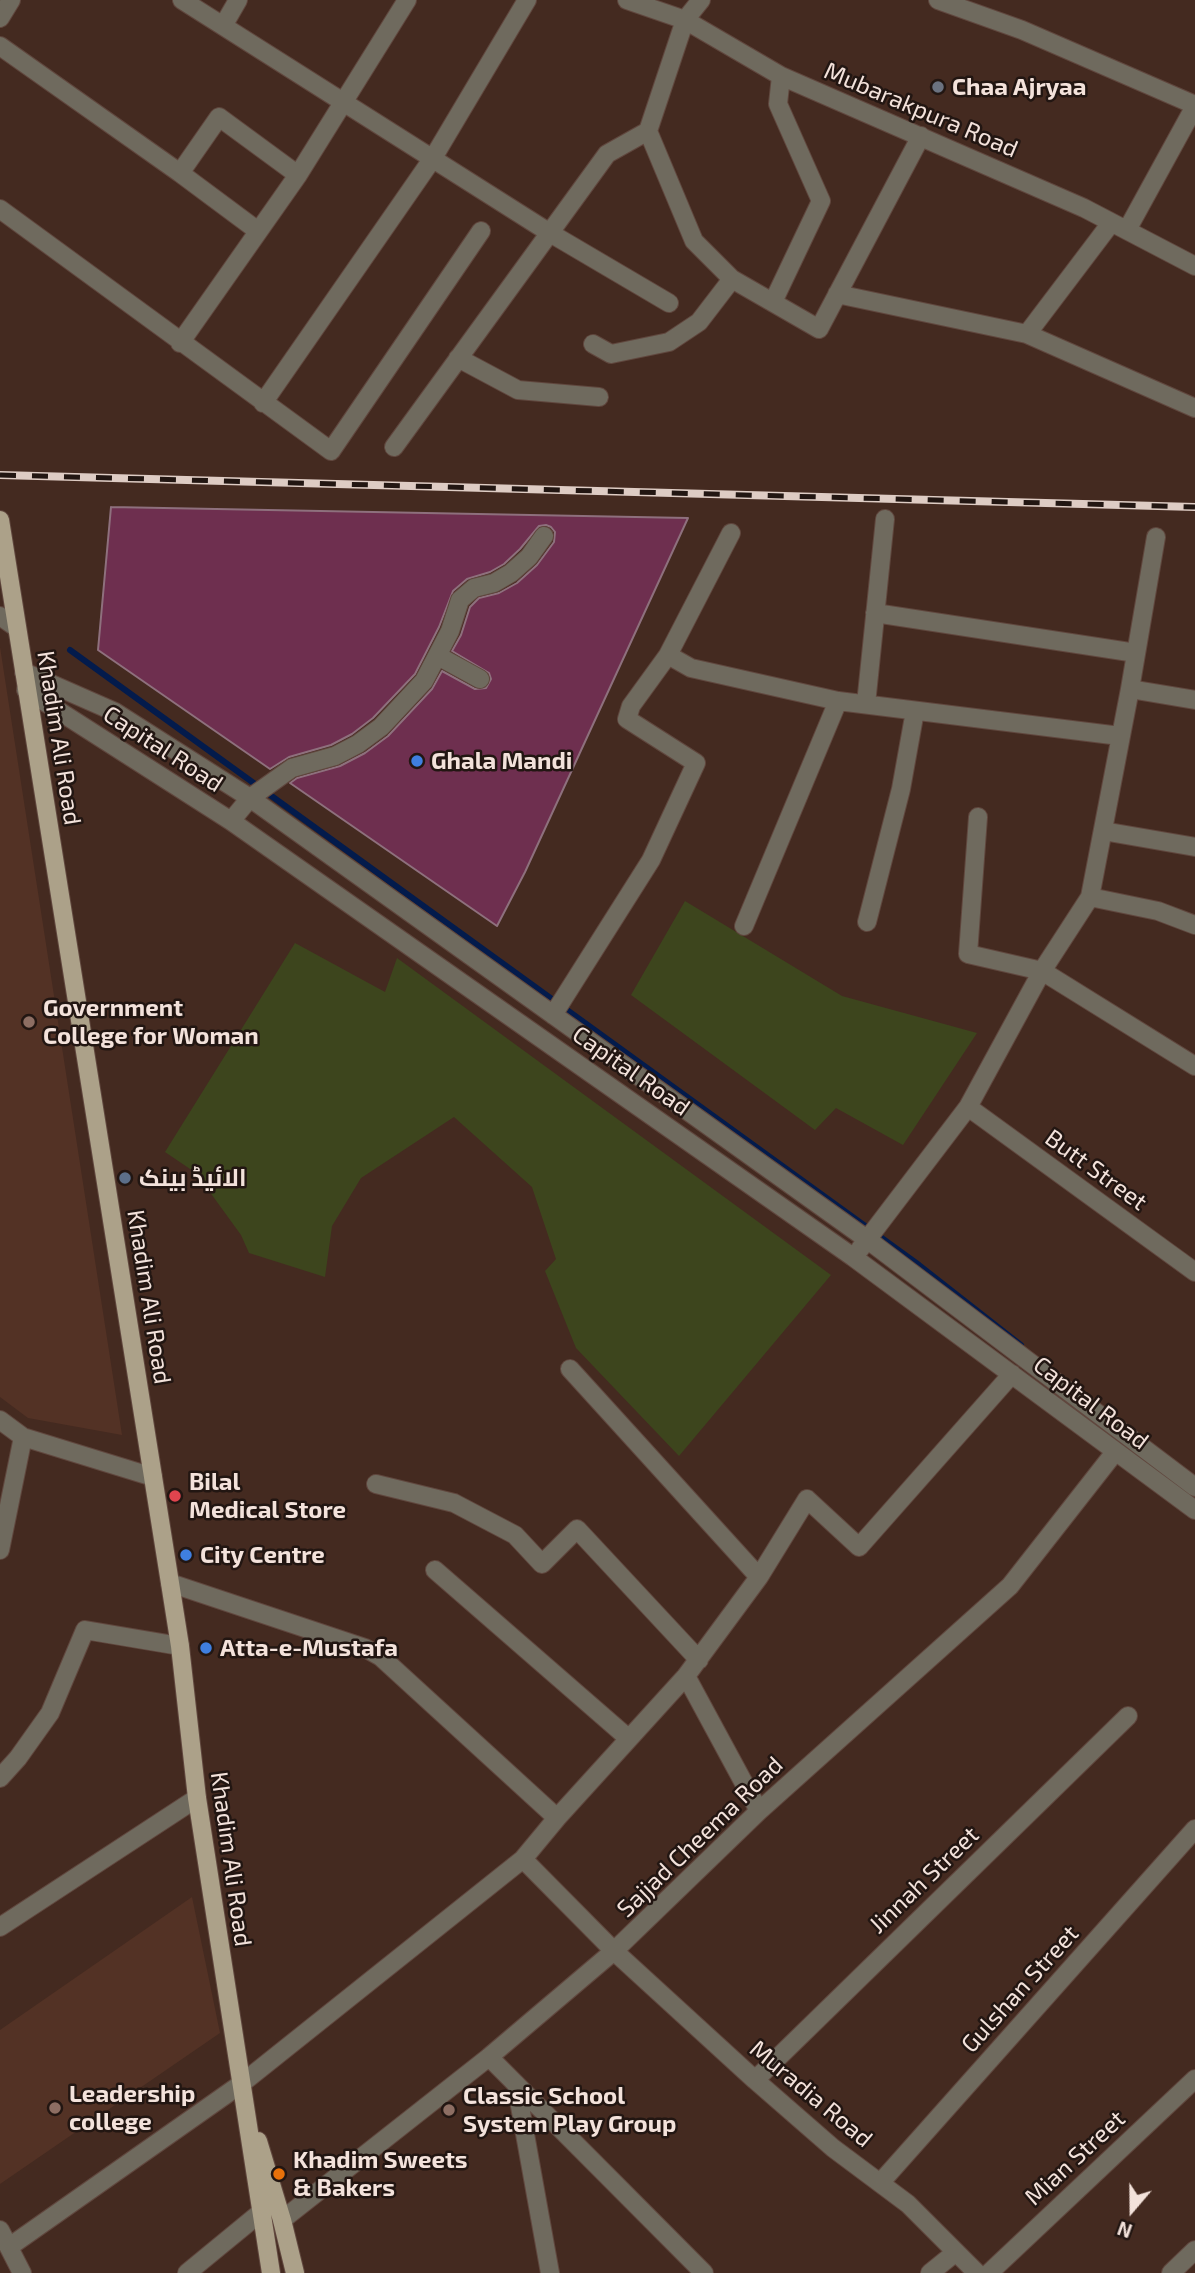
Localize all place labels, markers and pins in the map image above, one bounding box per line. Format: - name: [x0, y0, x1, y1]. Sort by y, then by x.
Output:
- place label: Chaa Ajryaa: [952, 73, 1086, 101]
- marker: Chaa Ajryaa: [930, 79, 946, 95]
- place label: Ghala Mandi: [431, 747, 572, 775]
- marker: Ghala Mandi: [409, 753, 425, 769]
- place label: Government College for Woman: [43, 994, 259, 1050]
- marker: Government College for Woman: [21, 1014, 37, 1030]
- place label: الائیڈ بینک: [139, 1164, 246, 1192]
- marker: الائیڈ بینک: [117, 1170, 133, 1186]
- place label: Bilal Medical Store: [189, 1468, 346, 1524]
- marker: Bilal Medical Store: [167, 1488, 183, 1504]
- place label: City Centre: [200, 1541, 325, 1569]
- marker: City Centre: [178, 1547, 194, 1563]
- place label: Atta-e-Mustafa: [220, 1634, 398, 1662]
- marker: Atta-e-Mustafa: [198, 1640, 214, 1656]
- place label: Leadership college: [69, 2080, 195, 2136]
- place label: Classic School System Play Group: [463, 2082, 676, 2138]
- marker: Leadership college: [47, 2100, 63, 2116]
- marker: Classic School System Play Group: [441, 2102, 457, 2118]
- place label: Khadim Sweets & Bakers: [293, 2146, 468, 2202]
- marker: Khadim Sweets & Bakers: [271, 2166, 287, 2182]

